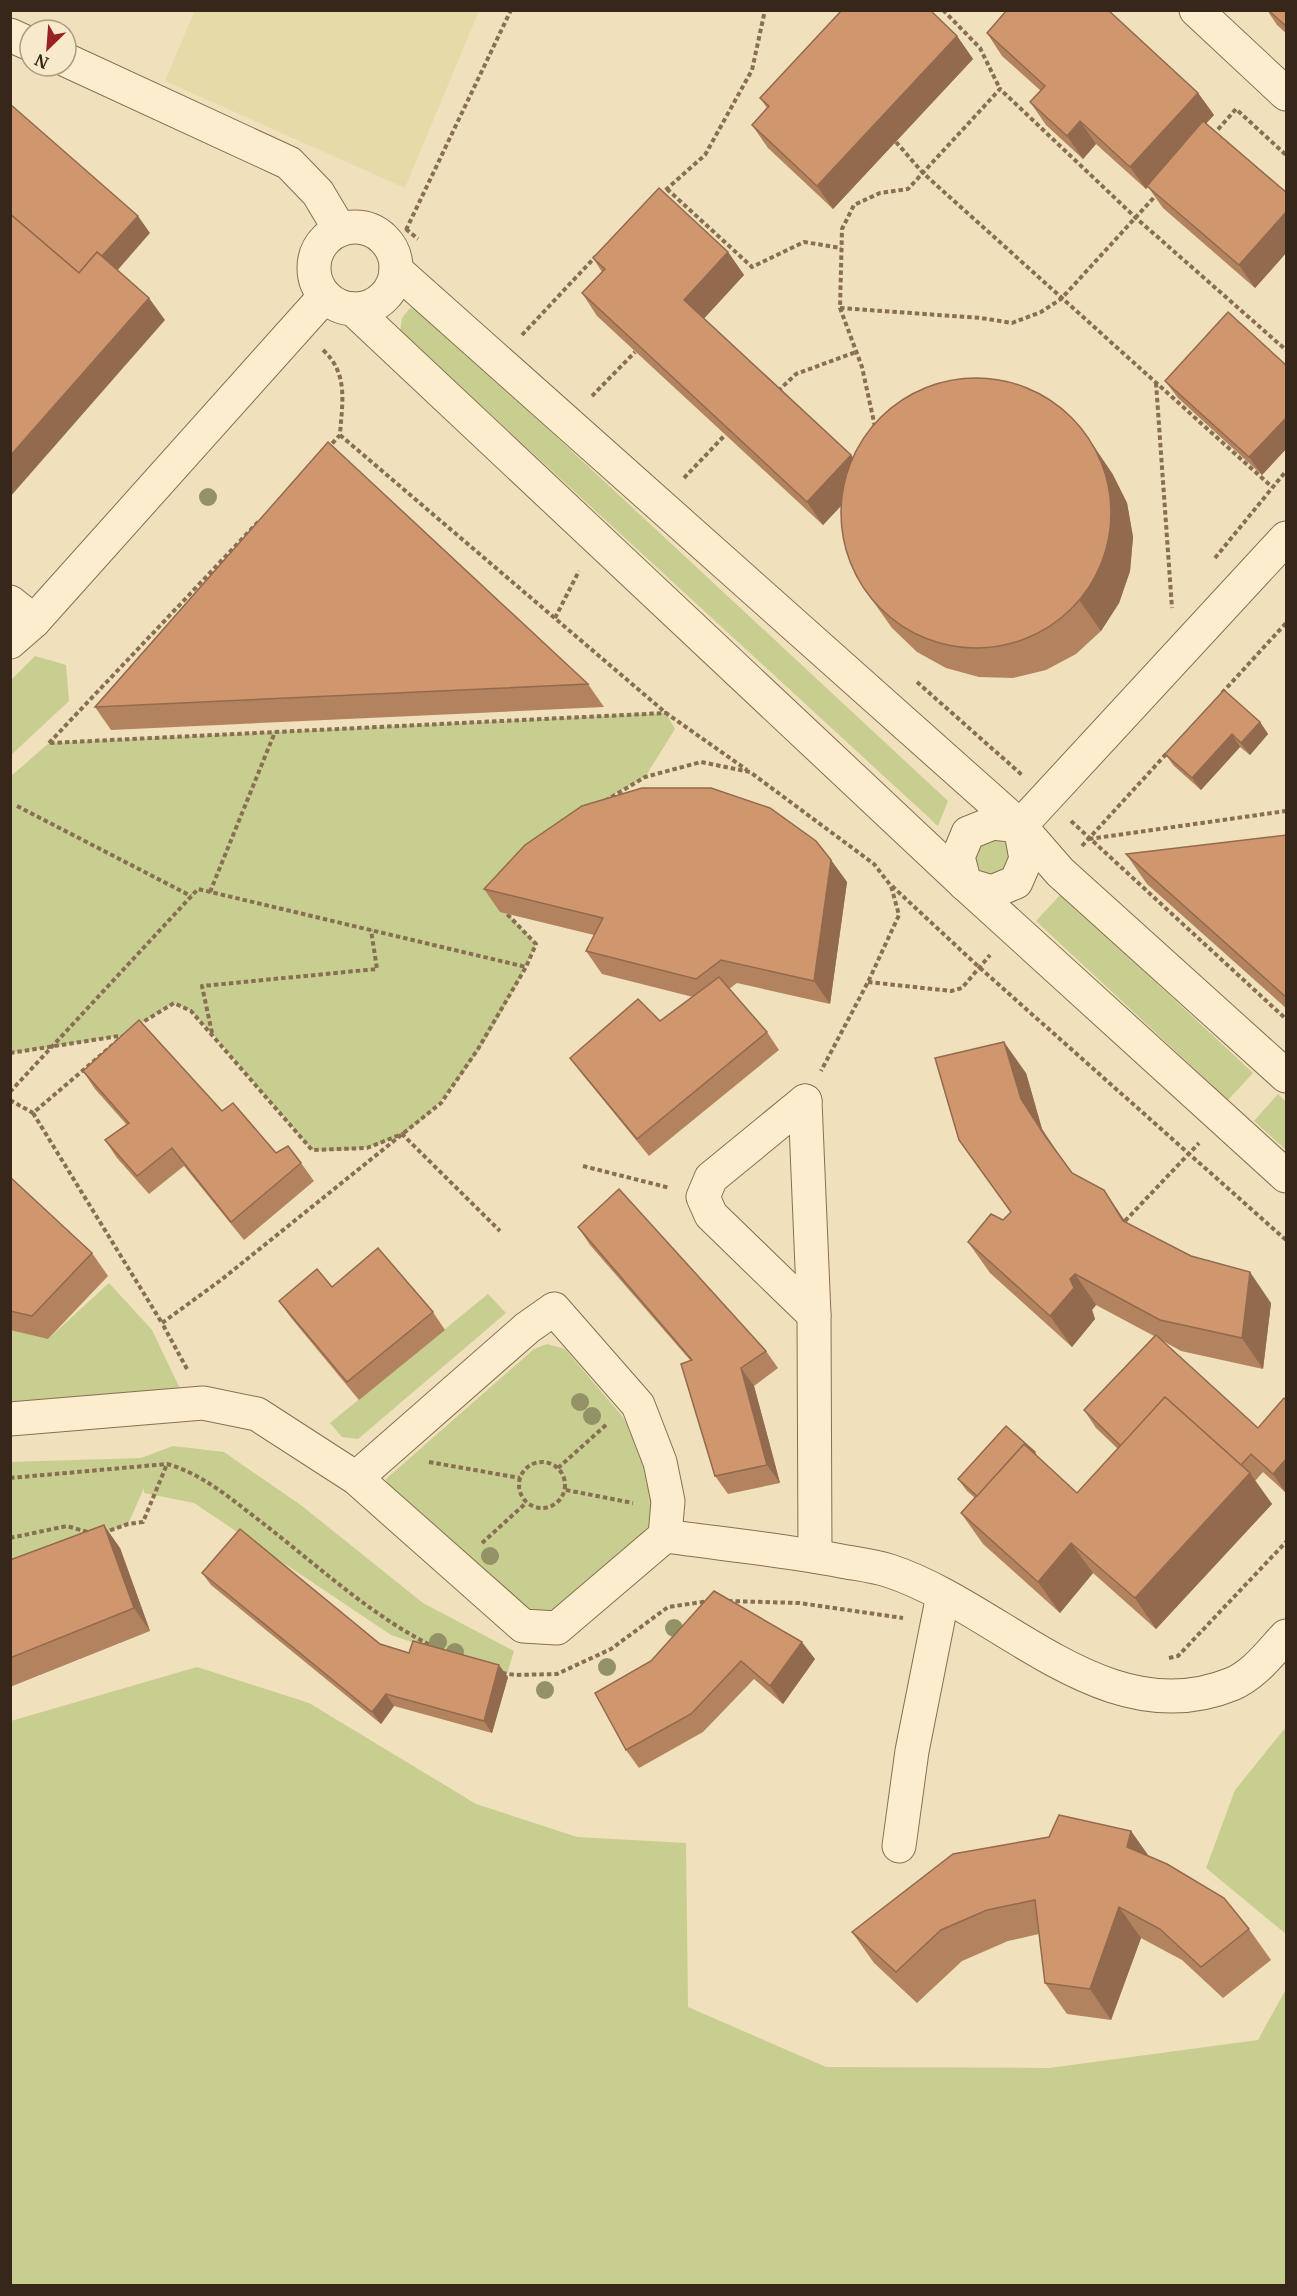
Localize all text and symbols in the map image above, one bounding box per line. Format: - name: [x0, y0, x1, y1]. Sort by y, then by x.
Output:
- north arrow: [18, 18, 78, 78]
- text: N: [31, 50, 52, 73]

